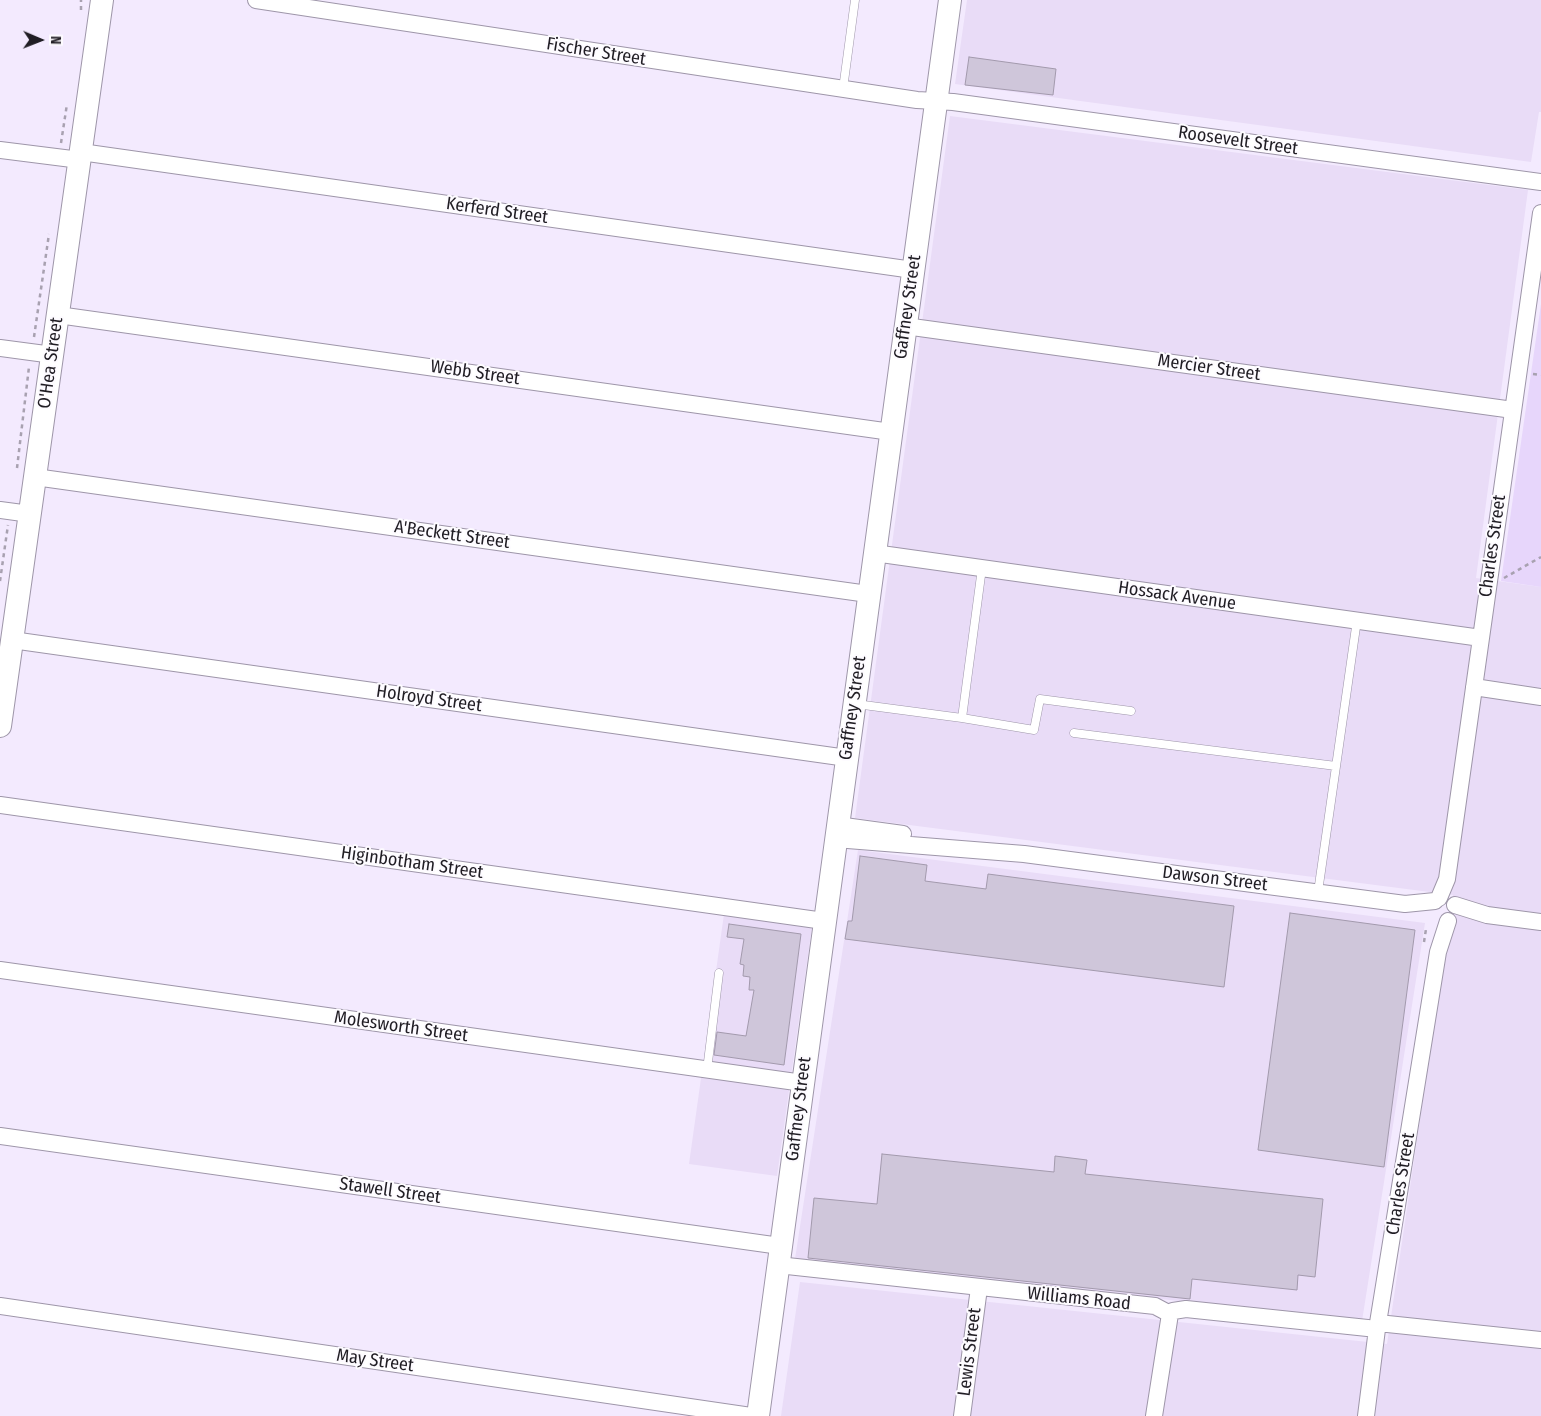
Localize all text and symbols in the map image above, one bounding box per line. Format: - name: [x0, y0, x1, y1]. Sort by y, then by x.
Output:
- north arrow: [15, 15, 65, 65]
- street label: Fischer Street: [545, 33, 647, 71]
- text: N: [47, 36, 64, 45]
- street label: Roosevelt Street: [1177, 122, 1299, 160]
- street label: Kerferd Street: [445, 193, 549, 229]
- street label: Gaffney Street: [890, 254, 926, 360]
- street label: O'Hea Street: [34, 316, 68, 410]
- street label: Mercier Street: [1156, 350, 1262, 386]
- street label: Webb Street: [429, 356, 521, 390]
- street label: Charles Street: [1475, 493, 1511, 599]
- street label: A'Beckett Street: [393, 516, 511, 554]
- street label: Hossack Avenue: [1117, 577, 1237, 615]
- street label: Gaffney Street: [835, 655, 871, 761]
- street label: Holroyd Street: [375, 681, 483, 717]
- street label: Higinbotham Street: [339, 842, 485, 884]
- street label: Dawson Street: [1161, 862, 1269, 896]
- street label: Molesworth Street: [333, 1007, 469, 1047]
- street label: Gaffney Street: [782, 1056, 816, 1162]
- street label: Charles Street: [1382, 1131, 1420, 1237]
- street label: Stawell Street: [338, 1173, 442, 1209]
- street label: Williams Road: [1026, 1283, 1132, 1315]
- street label: Lewis Street: [954, 1307, 986, 1397]
- street label: May Street: [335, 1345, 415, 1377]

